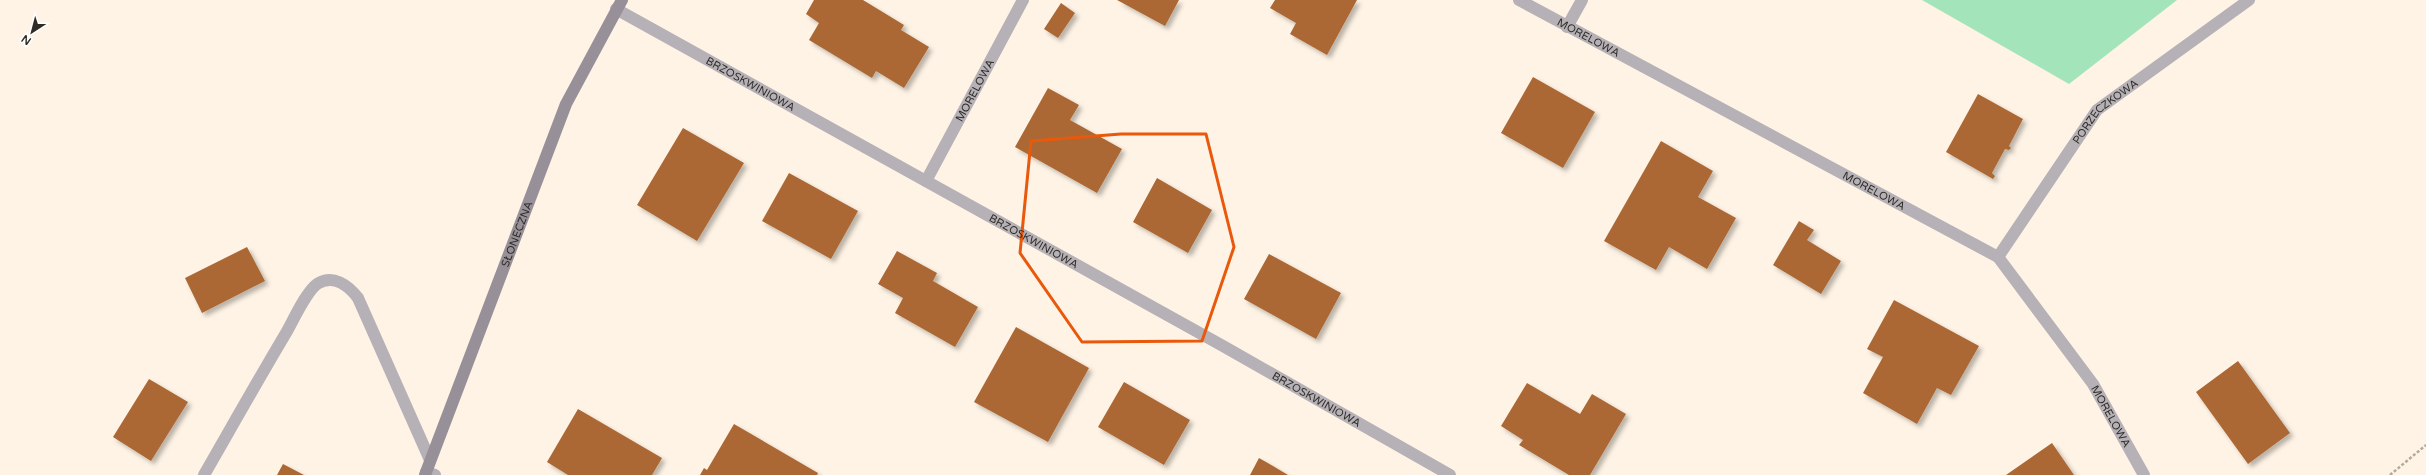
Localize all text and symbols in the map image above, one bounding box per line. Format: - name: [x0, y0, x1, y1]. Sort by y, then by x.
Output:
- north arrow: [12, 12, 52, 52]
- street label: MORELOWA: [1555, 15, 1622, 59]
- text: N: [19, 32, 34, 48]
- street label: BRZOSKWINIOWA: [704, 54, 798, 114]
- street label: MORELOWA: [953, 57, 997, 124]
- street label: PORZECZKOWA: [2070, 76, 2140, 146]
- street label: MORELOWA: [1841, 168, 1908, 213]
- street label: SŁONECZNA: [498, 199, 535, 269]
- street label: BRZOSKWINIOWA: [987, 211, 1081, 271]
- street label: BRZOSKWINIOWA: [1270, 369, 1363, 430]
- street label: MORELOWA: [2088, 383, 2134, 449]

